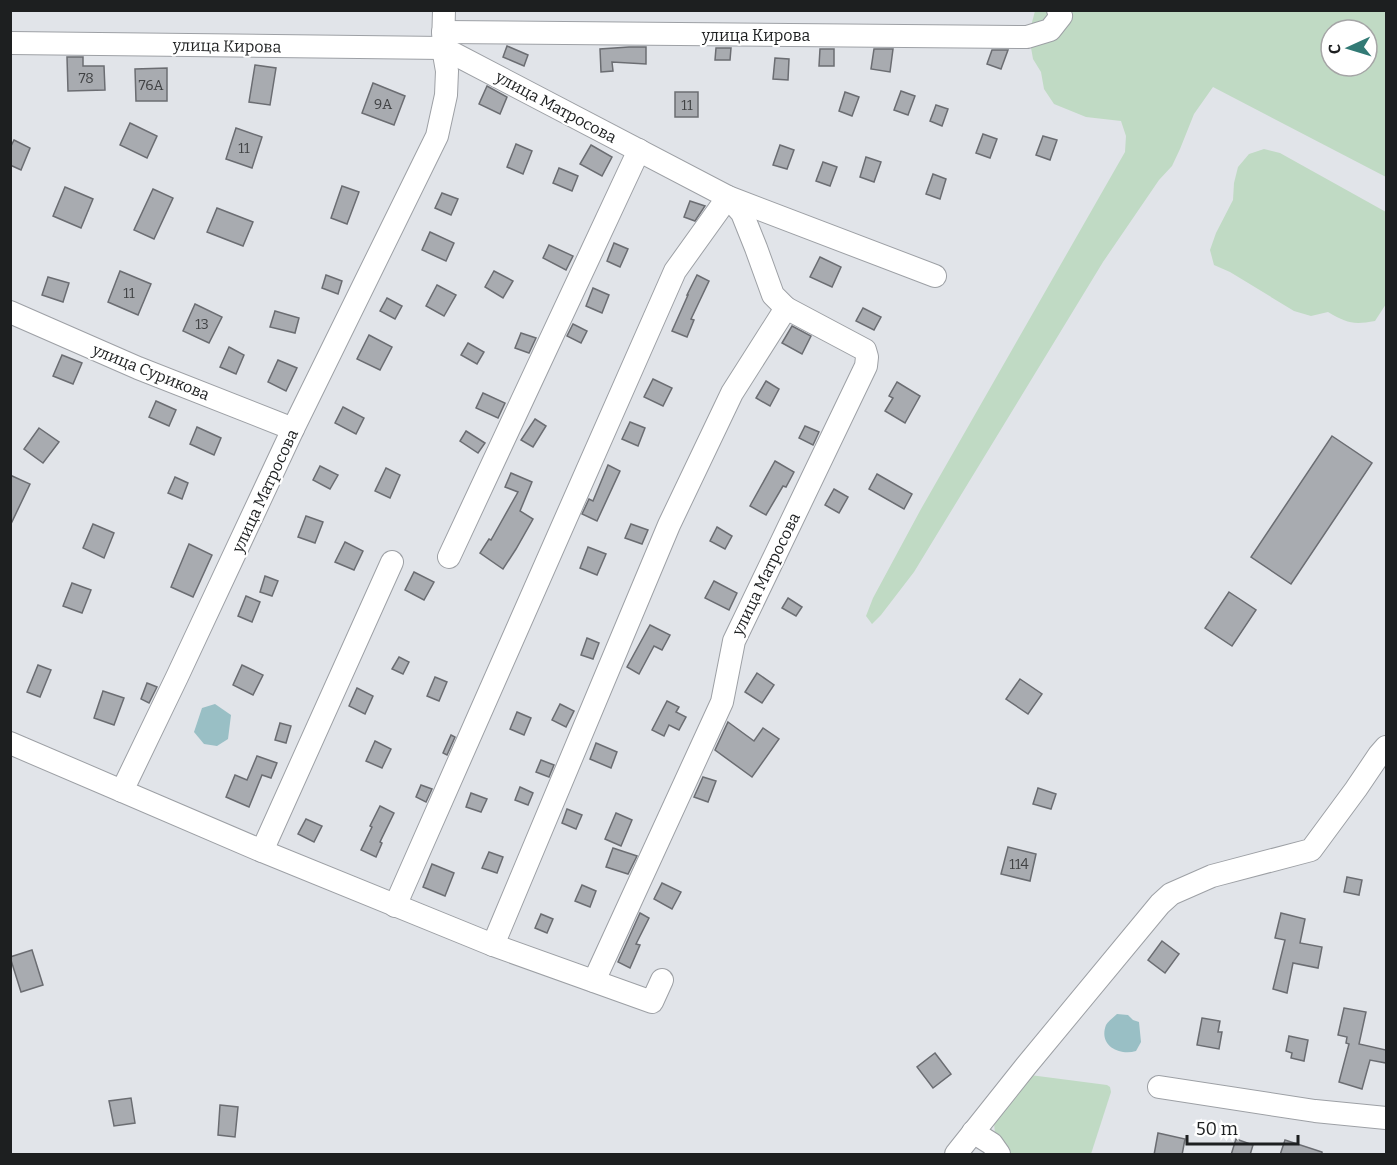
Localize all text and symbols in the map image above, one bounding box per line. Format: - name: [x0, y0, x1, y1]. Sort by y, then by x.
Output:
- north arrow: [1319, 18, 1379, 78]
- street label: улица Кирова: [701, 26, 811, 45]
- street label: улица Кирова: [172, 36, 282, 56]
- text: С: [1325, 43, 1344, 55]
- street label: улица Матросова: [491, 67, 620, 147]
- house number: 78: [78, 70, 94, 87]
- house number: 76А: [139, 77, 164, 94]
- house number: 9А: [374, 96, 392, 113]
- house number: 11: [681, 97, 693, 114]
- house number: 11: [238, 140, 250, 157]
- house number: 11: [123, 285, 135, 302]
- house number: 13: [195, 316, 209, 333]
- street label: улица Сурикова: [89, 339, 213, 404]
- street label: улица Матросова: [228, 426, 302, 557]
- street label: улица Матросова: [728, 509, 804, 639]
- house number: 114: [1009, 856, 1029, 873]
- scale bar: [1187, 1108, 1298, 1146]
- text: 50 m: [1196, 1118, 1238, 1140]

